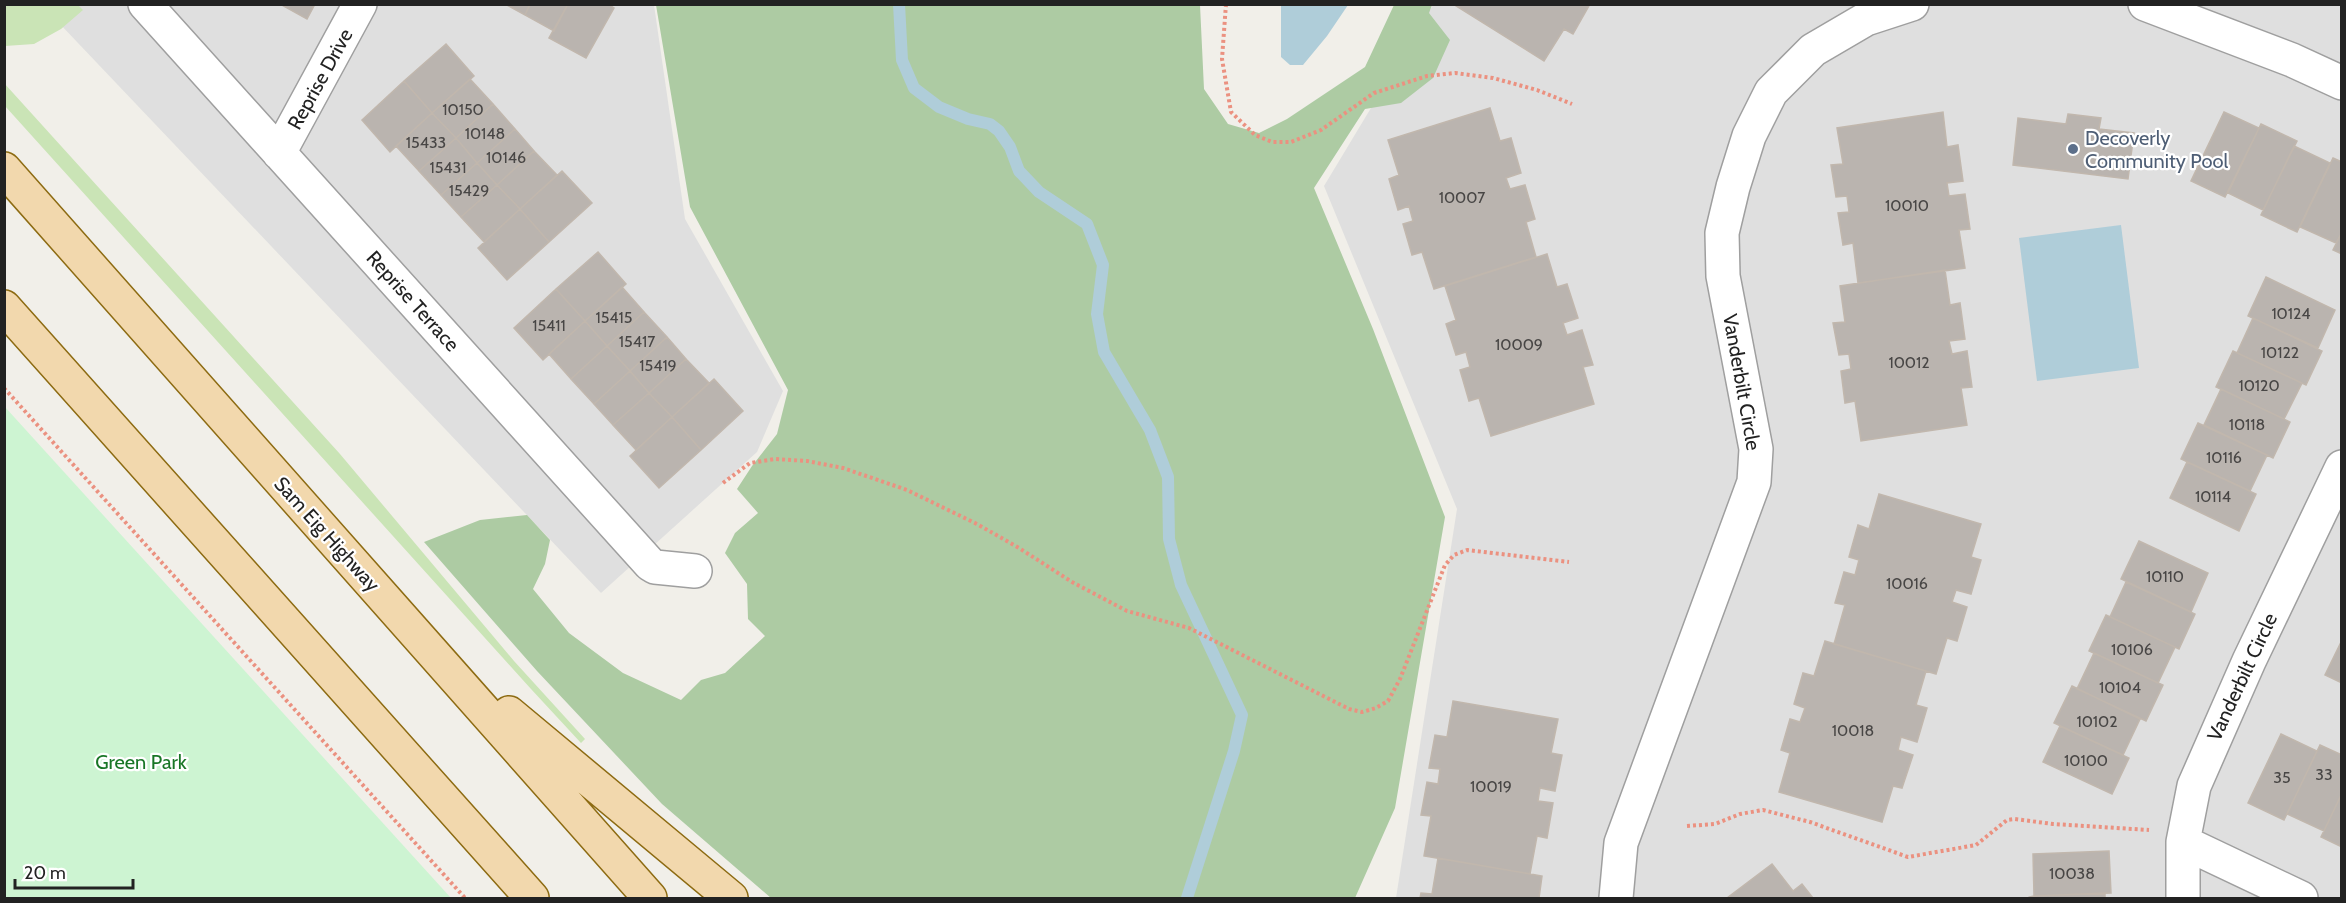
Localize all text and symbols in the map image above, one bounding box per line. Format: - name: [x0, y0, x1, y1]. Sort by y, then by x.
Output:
- street label: Reprise Drive: [282, 24, 358, 134]
- house number: 10150: [442, 100, 484, 119]
- house number: 10148: [465, 124, 505, 143]
- place label: Decoverly Community Pool: [2085, 126, 2229, 173]
- house number: 15433: [406, 133, 446, 152]
- marker: Decoverly Community Pool: [2066, 142, 2080, 156]
- house number: 10146: [486, 148, 526, 167]
- house number: 15431: [430, 158, 467, 177]
- house number: 15429: [449, 181, 489, 200]
- house number: 10007: [1439, 188, 1485, 207]
- house number: 10010: [1885, 196, 1929, 215]
- street label: Reprise Terrace: [362, 246, 464, 356]
- house number: 10124: [2271, 304, 2311, 323]
- house number: 15415: [596, 308, 633, 327]
- street label: Vanderbilt Circle: [1718, 312, 1766, 452]
- house number: 15411: [532, 316, 566, 335]
- house number: 15417: [619, 332, 655, 351]
- house number: 10009: [1495, 335, 1543, 354]
- house number: 10122: [2261, 343, 2299, 362]
- house number: 10012: [1888, 353, 1930, 372]
- house number: 15419: [639, 356, 677, 375]
- house number: 10120: [2238, 376, 2280, 395]
- house number: 10118: [2229, 415, 2265, 434]
- house number: 10116: [2206, 448, 2242, 467]
- street label: Sam Eig Highway: [269, 472, 385, 596]
- house number: 10114: [2195, 487, 2231, 506]
- house number: 10110: [2146, 567, 2184, 586]
- house number: 10016: [1886, 574, 1928, 593]
- street label: Vanderbilt Circle: [2202, 609, 2282, 745]
- house number: 10106: [2111, 640, 2153, 659]
- house number: 10104: [2099, 678, 2141, 697]
- house number: 10102: [2076, 712, 2118, 731]
- house number: 10018: [1832, 721, 1874, 740]
- park label: Green Park: [95, 750, 187, 774]
- house number: 10100: [2064, 751, 2108, 770]
- house number: 33: [2315, 765, 2333, 784]
- house number: 35: [2273, 768, 2291, 787]
- house number: 10019: [1470, 777, 1512, 796]
- scale bar: [15, 852, 134, 890]
- text: 20 m: [24, 862, 66, 884]
- house number: 10038: [2049, 864, 2095, 883]

